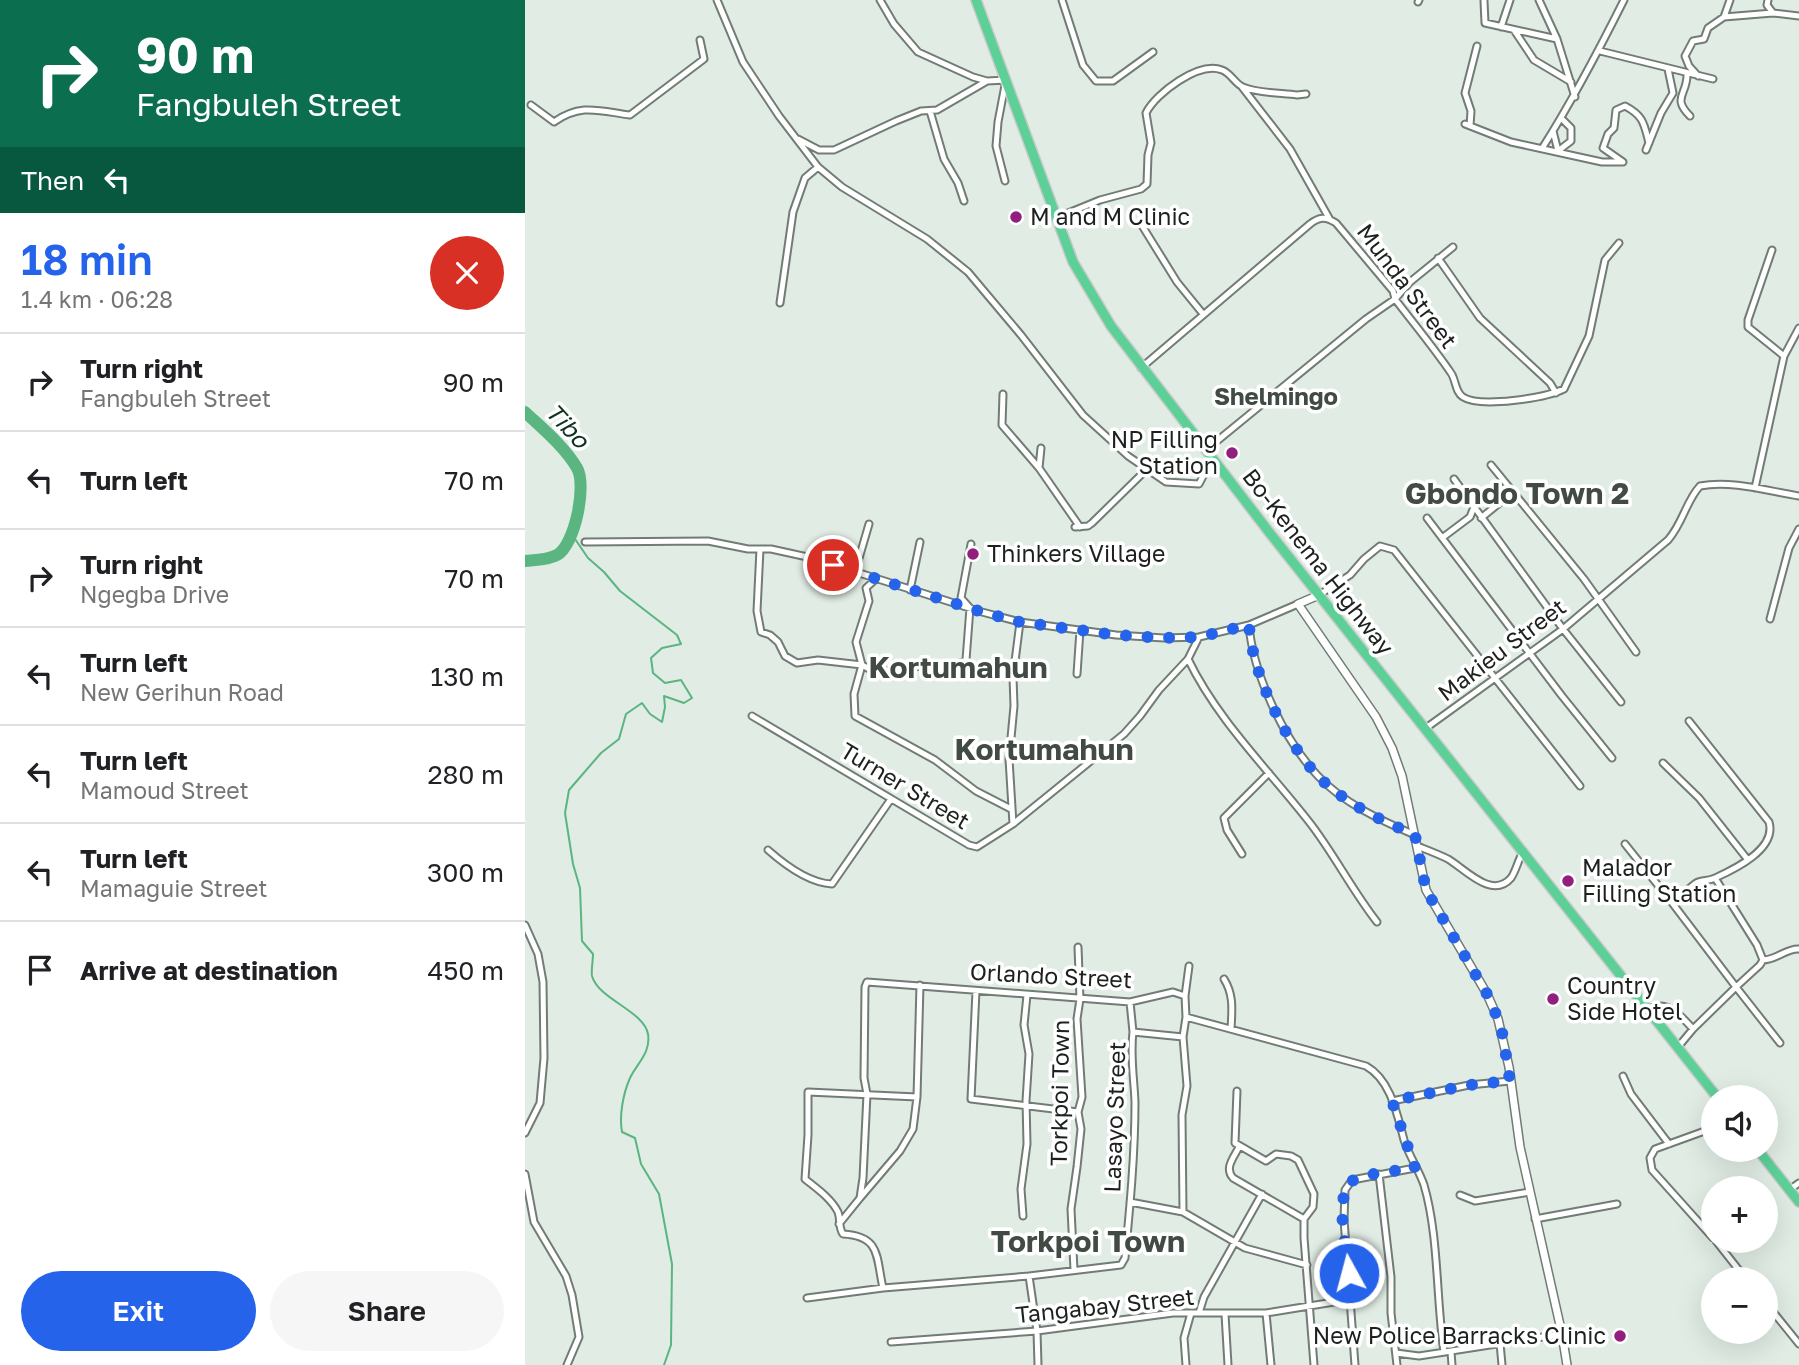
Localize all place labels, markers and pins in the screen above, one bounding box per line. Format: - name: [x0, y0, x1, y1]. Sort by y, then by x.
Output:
- place label: M and M Clinic: [1030, 202, 1190, 230]
- marker: M and M Clinic: [1008, 209, 1024, 225]
- place label: NP Filling Station: [1111, 425, 1218, 479]
- marker: NP Filling Station: [1224, 445, 1240, 461]
- pin: [803, 535, 863, 595]
- place label: Thinkers Village: [987, 539, 1165, 567]
- marker: Thinkers Village: [965, 546, 981, 562]
- place label: Malador Filling Station: [1582, 853, 1736, 907]
- marker: Malador Filling Station: [1560, 873, 1576, 889]
- place label: Country Side Hotel: [1567, 971, 1682, 1025]
- marker: Country Side Hotel: [1545, 991, 1561, 1007]
- place label: New Police Barracks Clinic: [1313, 1321, 1606, 1349]
- marker: New Police Barracks Clinic: [1612, 1328, 1628, 1344]

